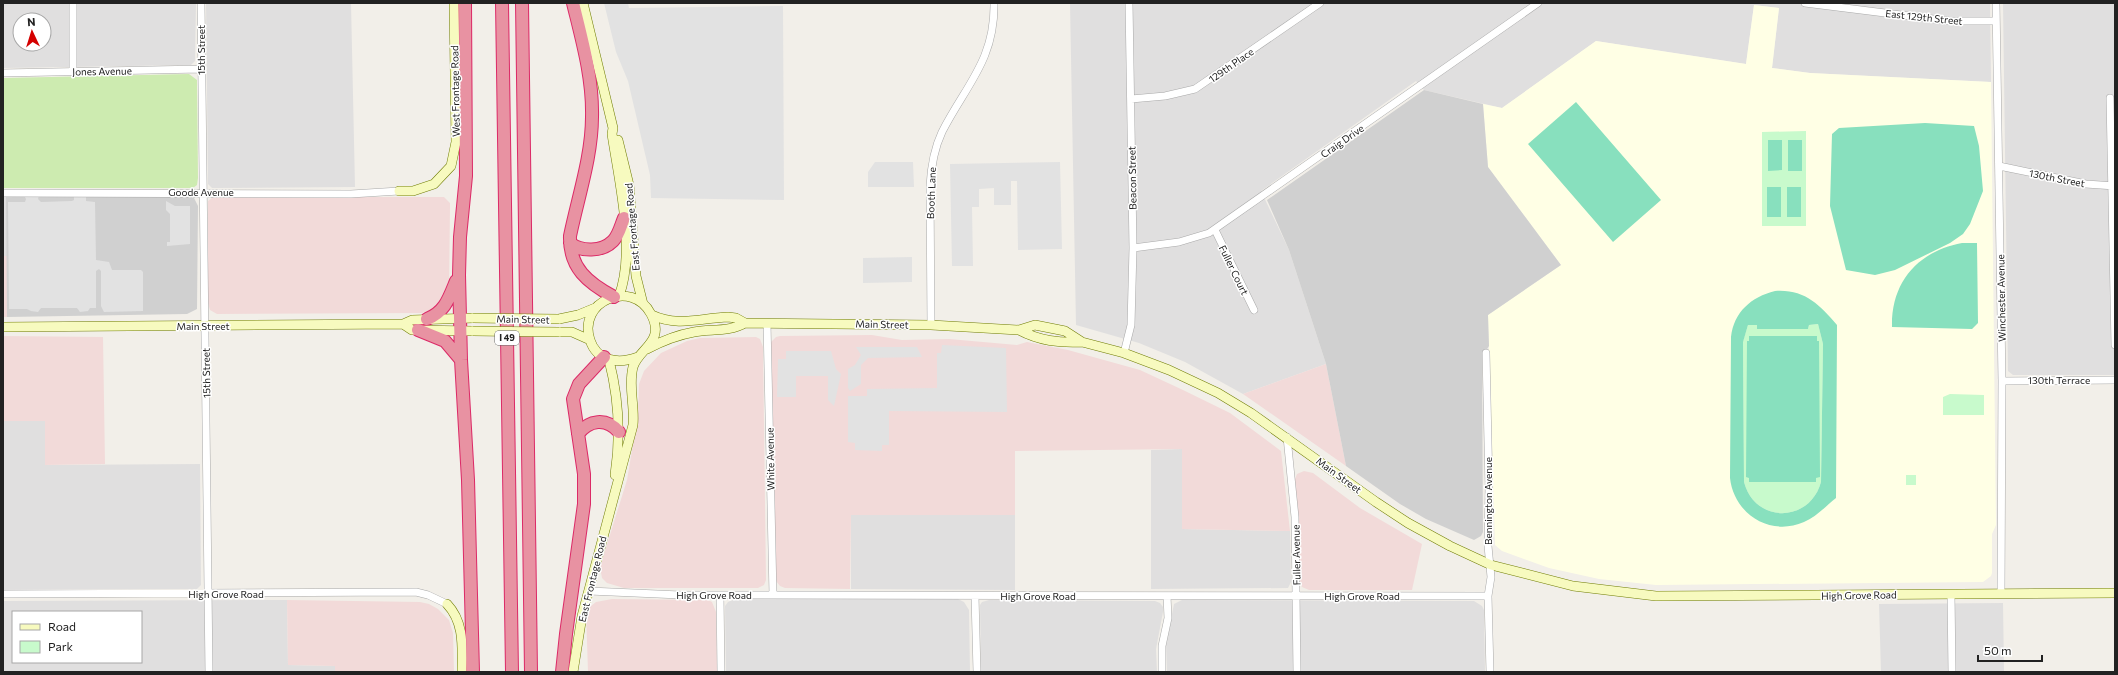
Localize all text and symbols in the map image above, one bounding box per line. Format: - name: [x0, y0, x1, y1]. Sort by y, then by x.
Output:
- street label: East 129th Street: [1885, 7, 1963, 27]
- north arrow: [12, 12, 52, 52]
- text: N: [27, 15, 36, 28]
- street label: 15th Street: [195, 25, 207, 75]
- street label: West Frontage Road: [448, 45, 462, 137]
- street label: 129th Place: [1206, 45, 1256, 85]
- street label: Jones Avenue: [72, 64, 132, 78]
- street label: Craig Drive: [1318, 122, 1366, 160]
- street label: Beacon Street: [1125, 146, 1139, 210]
- street label: Booth Lane: [924, 167, 938, 219]
- street label: 130th Street: [2028, 167, 2086, 189]
- street label: East Frontage Road: [622, 182, 642, 271]
- street label: Goode Avenue: [168, 186, 234, 198]
- street label: Fuller Court: [1217, 243, 1251, 297]
- street label: Winchester Avenue: [1994, 254, 2008, 342]
- street label: Main Street: [496, 313, 550, 325]
- street label: Main Street: [855, 318, 909, 330]
- street label: Main Street: [176, 320, 230, 332]
- road number: I 49: [495, 331, 519, 345]
- street label: 15th Street: [200, 348, 212, 398]
- street label: 130th Terrace: [2028, 374, 2090, 386]
- street label: White Avenue: [763, 427, 777, 491]
- street label: Main Street: [1314, 455, 1364, 495]
- street label: Bennington Avenue: [1482, 457, 1494, 545]
- street label: Fuller Avenue: [1289, 525, 1303, 585]
- street label: East Frontage Road: [576, 535, 609, 623]
- street label: High Grove Road: [188, 588, 264, 600]
- street label: High Grove Road: [1821, 588, 1897, 602]
- street label: High Grove Road: [676, 589, 752, 601]
- street label: High Grove Road: [1000, 590, 1076, 602]
- street label: High Grove Road: [1324, 590, 1400, 602]
- legend: [12, 611, 142, 663]
- text: Road: [48, 619, 76, 633]
- scale bar: [1978, 637, 2042, 663]
- text: Park: [48, 639, 74, 653]
- text: 50 m: [1984, 643, 2012, 657]

